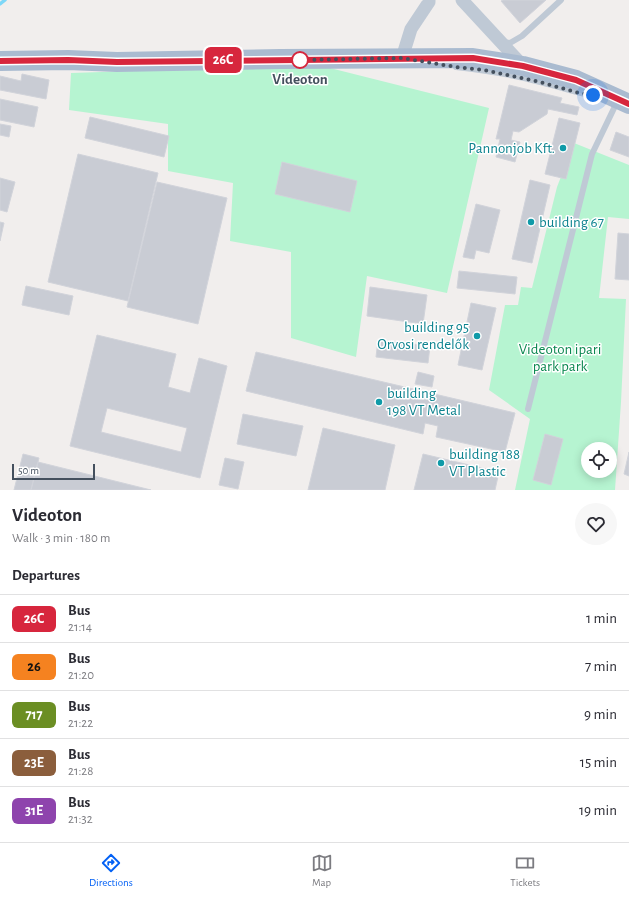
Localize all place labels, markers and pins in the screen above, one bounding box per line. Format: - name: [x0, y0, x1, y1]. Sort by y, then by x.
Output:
- marker: Videoton: [291, 51, 309, 69]
- place label: Videoton: [272, 72, 328, 87]
- place label: Pannonjob Kft.: [468, 141, 555, 156]
- marker: Pannonjob Kft.: [558, 143, 568, 153]
- place label: building 67: [539, 215, 604, 230]
- marker: building 67: [526, 217, 536, 227]
- place label: building 95 Orvosi rendelők: [377, 320, 469, 352]
- marker: building 95 Orvosi rendelők: [472, 331, 482, 341]
- place label: building 198 VT Metal: [387, 386, 461, 418]
- marker: building 198 VT Metal: [374, 397, 384, 407]
- place label: building 188 VT Plastic: [449, 447, 520, 479]
- marker: building 188 VT Plastic: [436, 458, 446, 468]

